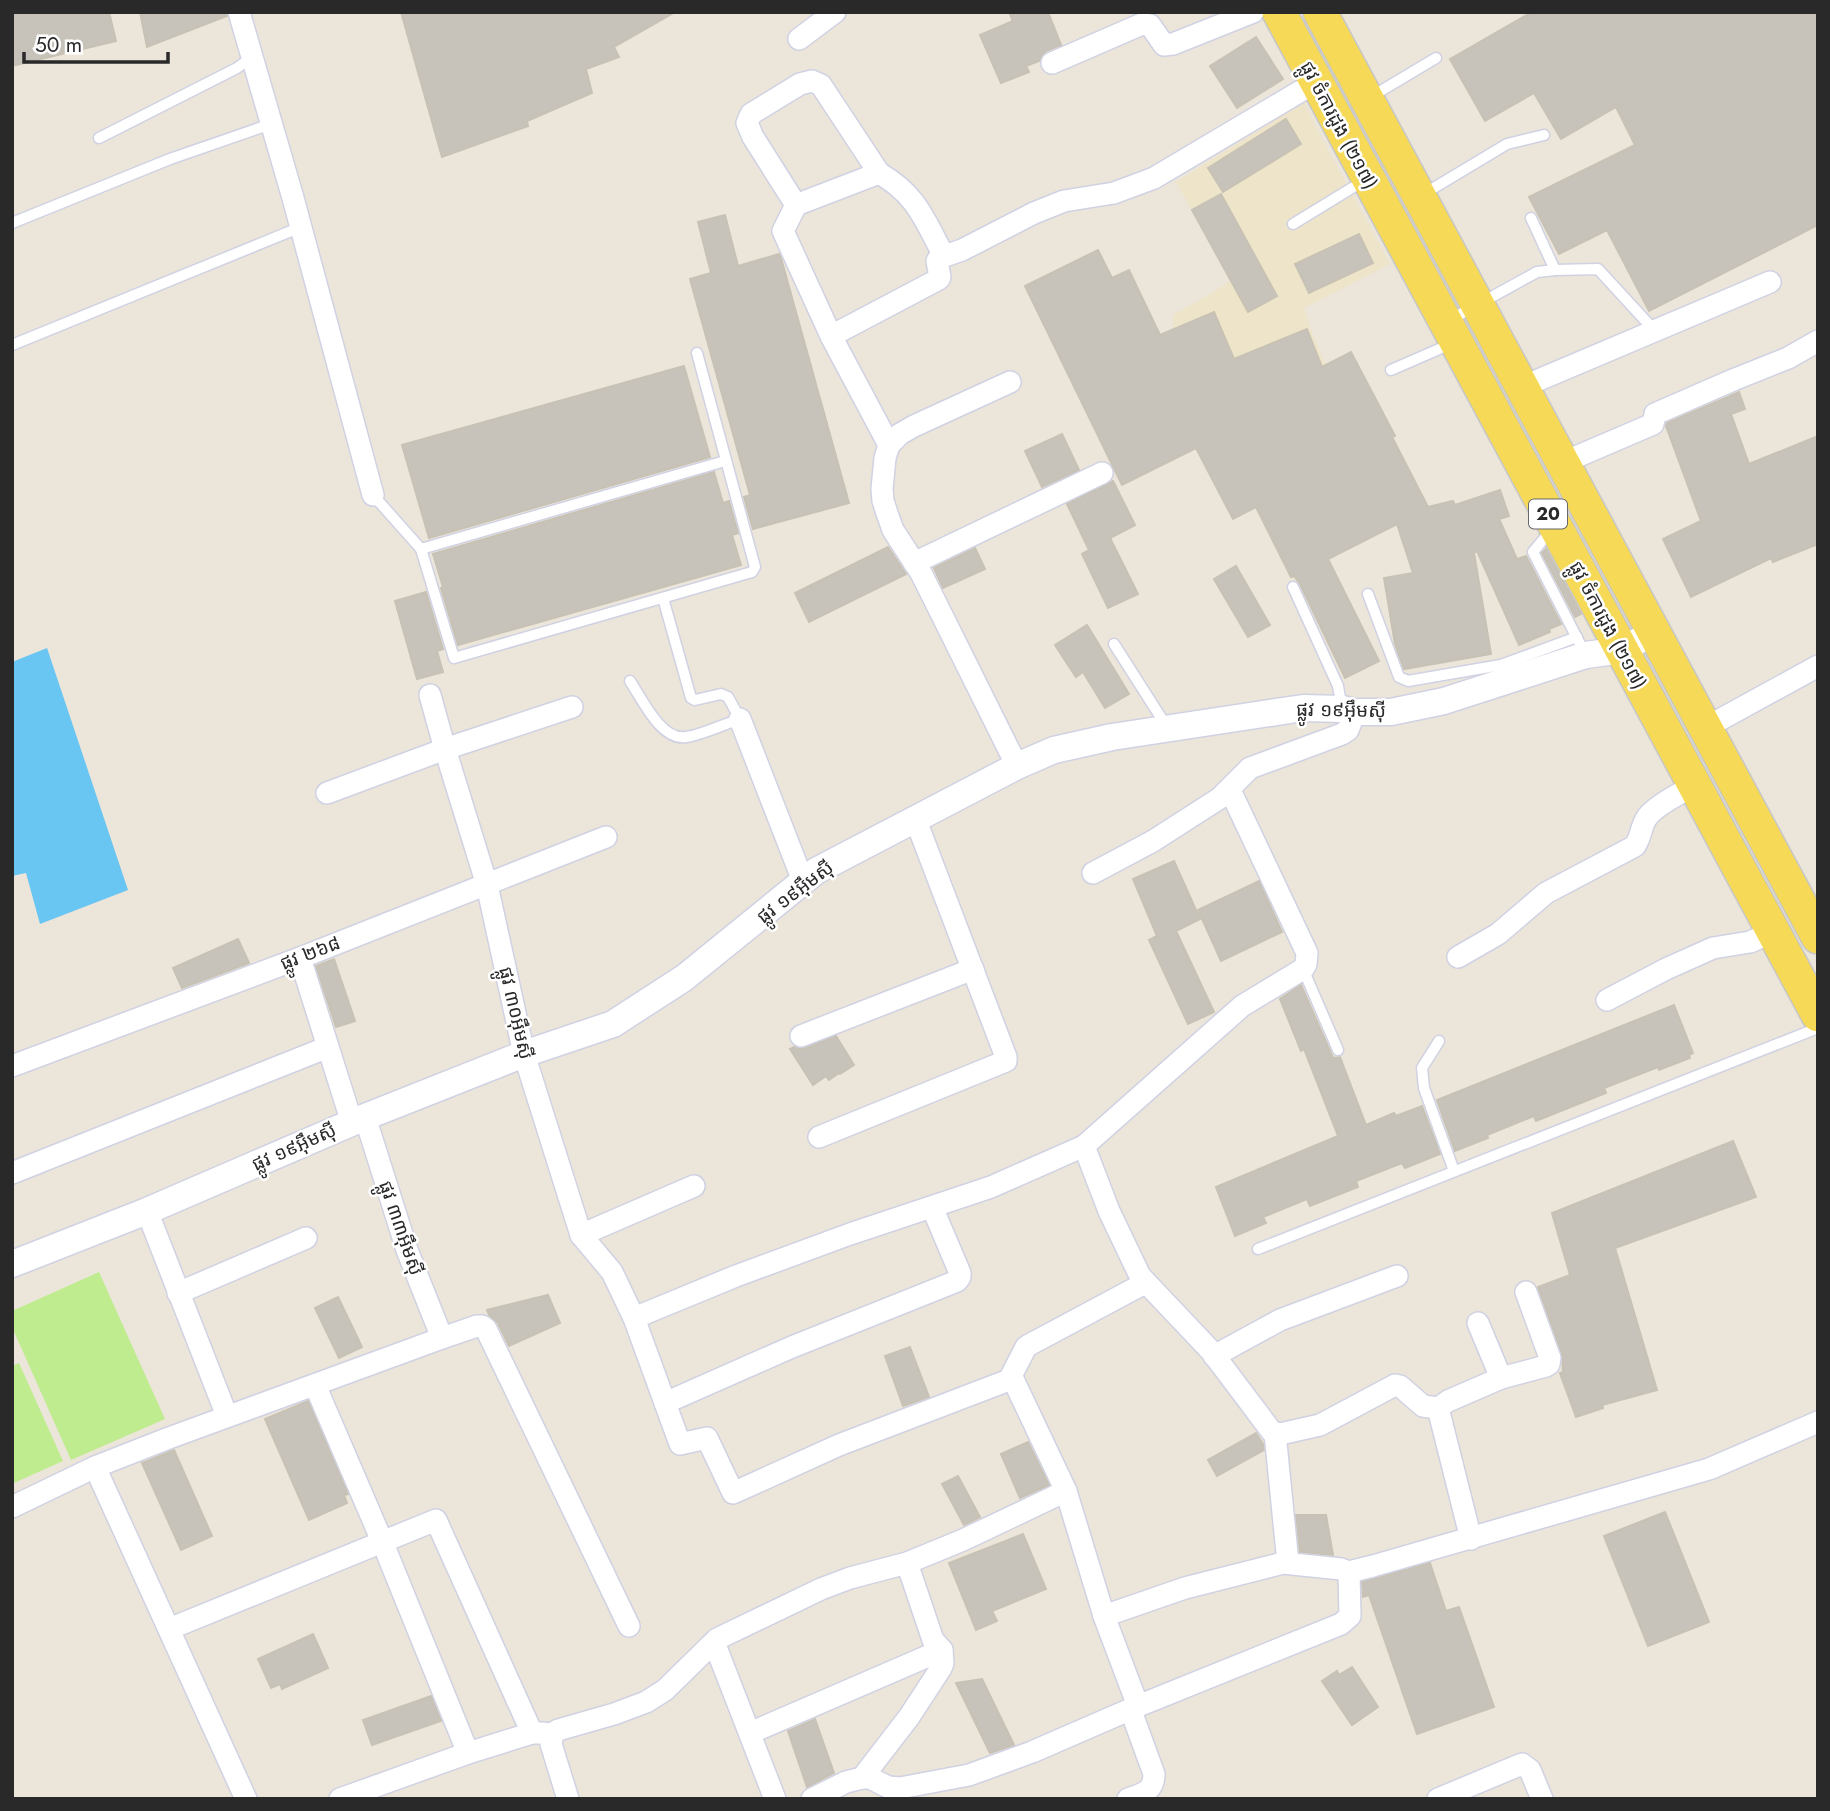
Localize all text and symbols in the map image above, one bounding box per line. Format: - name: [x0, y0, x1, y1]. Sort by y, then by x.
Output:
- scale bar: [24, 21, 168, 65]
- text: 50 m: [35, 30, 82, 60]
- street label: ផ្លូវ ចំការដូង (២១៧): [1291, 56, 1384, 196]
- road number: 20: [1529, 500, 1567, 528]
- street label: ផ្លូវ ចំការដូង (២១៧): [1560, 556, 1653, 696]
- street label: ផ្លូវ ១៩អ៊ឹមស៊ី: [1296, 696, 1386, 728]
- street label: ផ្លូវ ១៩អ៊ឹមស៊ី: [751, 854, 841, 933]
- street label: ផ្លូវ ២៦៨: [276, 929, 345, 980]
- street label: ផ្លូវ ៣០អ៊ឹមស៊ី: [489, 964, 540, 1063]
- street label: ផ្លូវ ១៩អ៊ឹមស៊ី: [247, 1116, 342, 1181]
- street label: ផ្លូវ ៣៣អ៊ឹមស៊ី: [369, 1177, 430, 1280]

